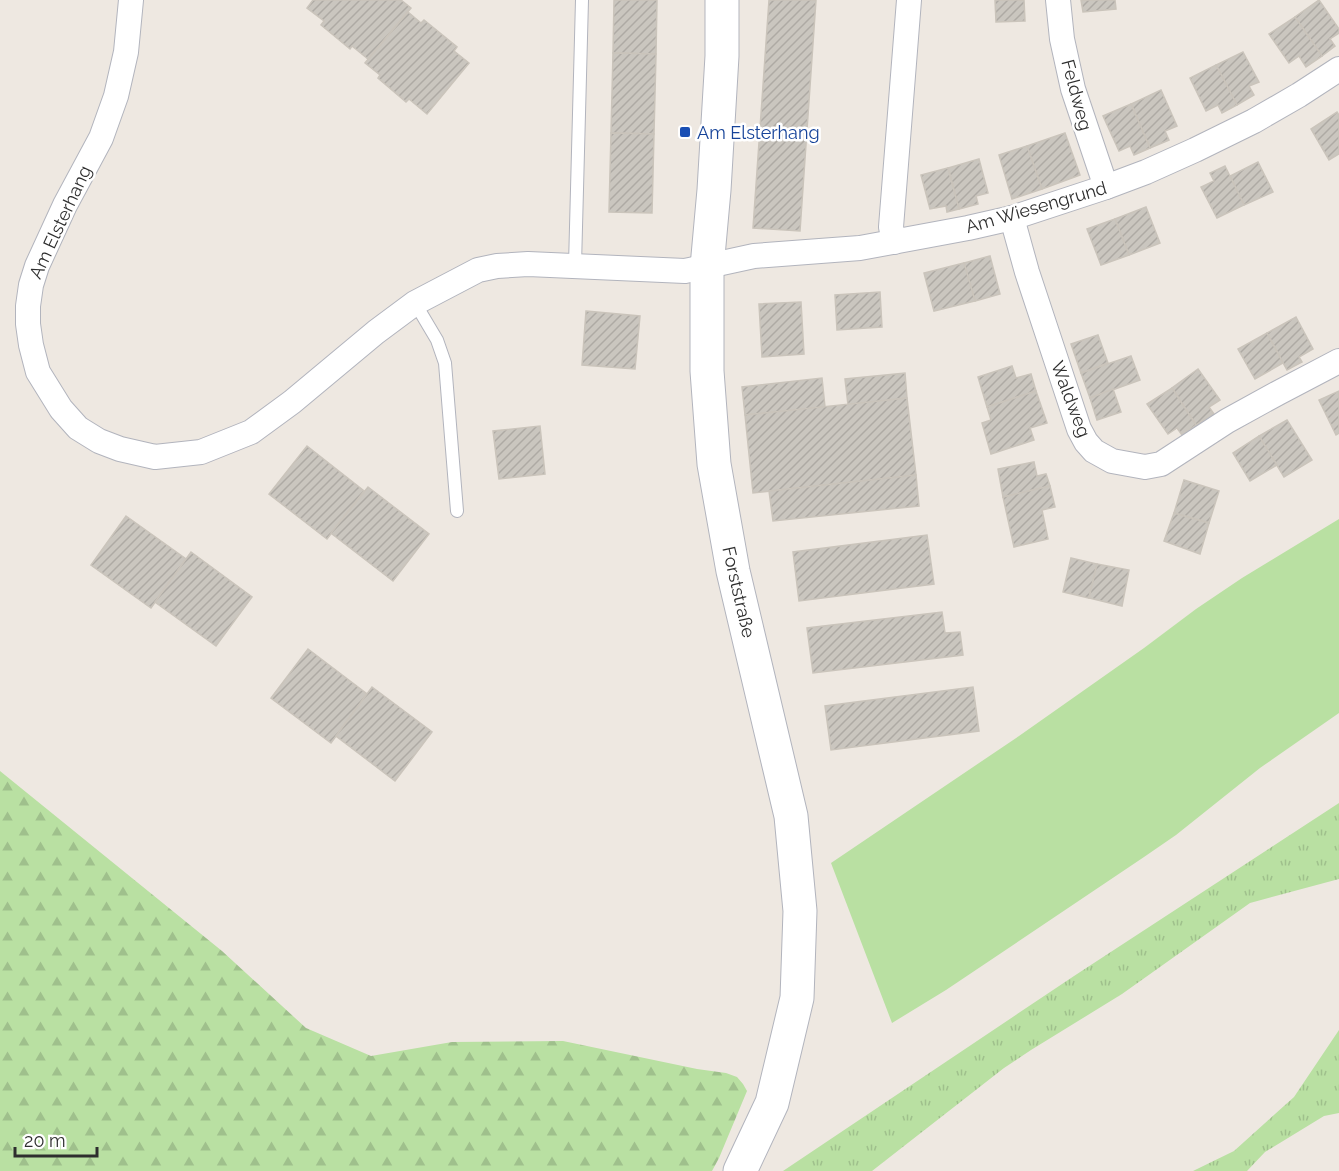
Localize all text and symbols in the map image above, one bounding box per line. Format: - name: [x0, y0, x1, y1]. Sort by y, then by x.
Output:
- street label: Feldweg: [1057, 57, 1097, 133]
- place label: Am Elsterhang: [697, 122, 820, 143]
- marker: Am Elsterhang: [678, 125, 692, 139]
- street label: Am Elsterhang: [25, 162, 95, 282]
- street label: Am Wiesengrund: [963, 177, 1109, 237]
- street label: Waldweg: [1047, 358, 1095, 440]
- street label: Forststraße: [718, 544, 760, 640]
- scale bar: [15, 1120, 98, 1158]
- text: 20 m: [24, 1130, 66, 1151]

